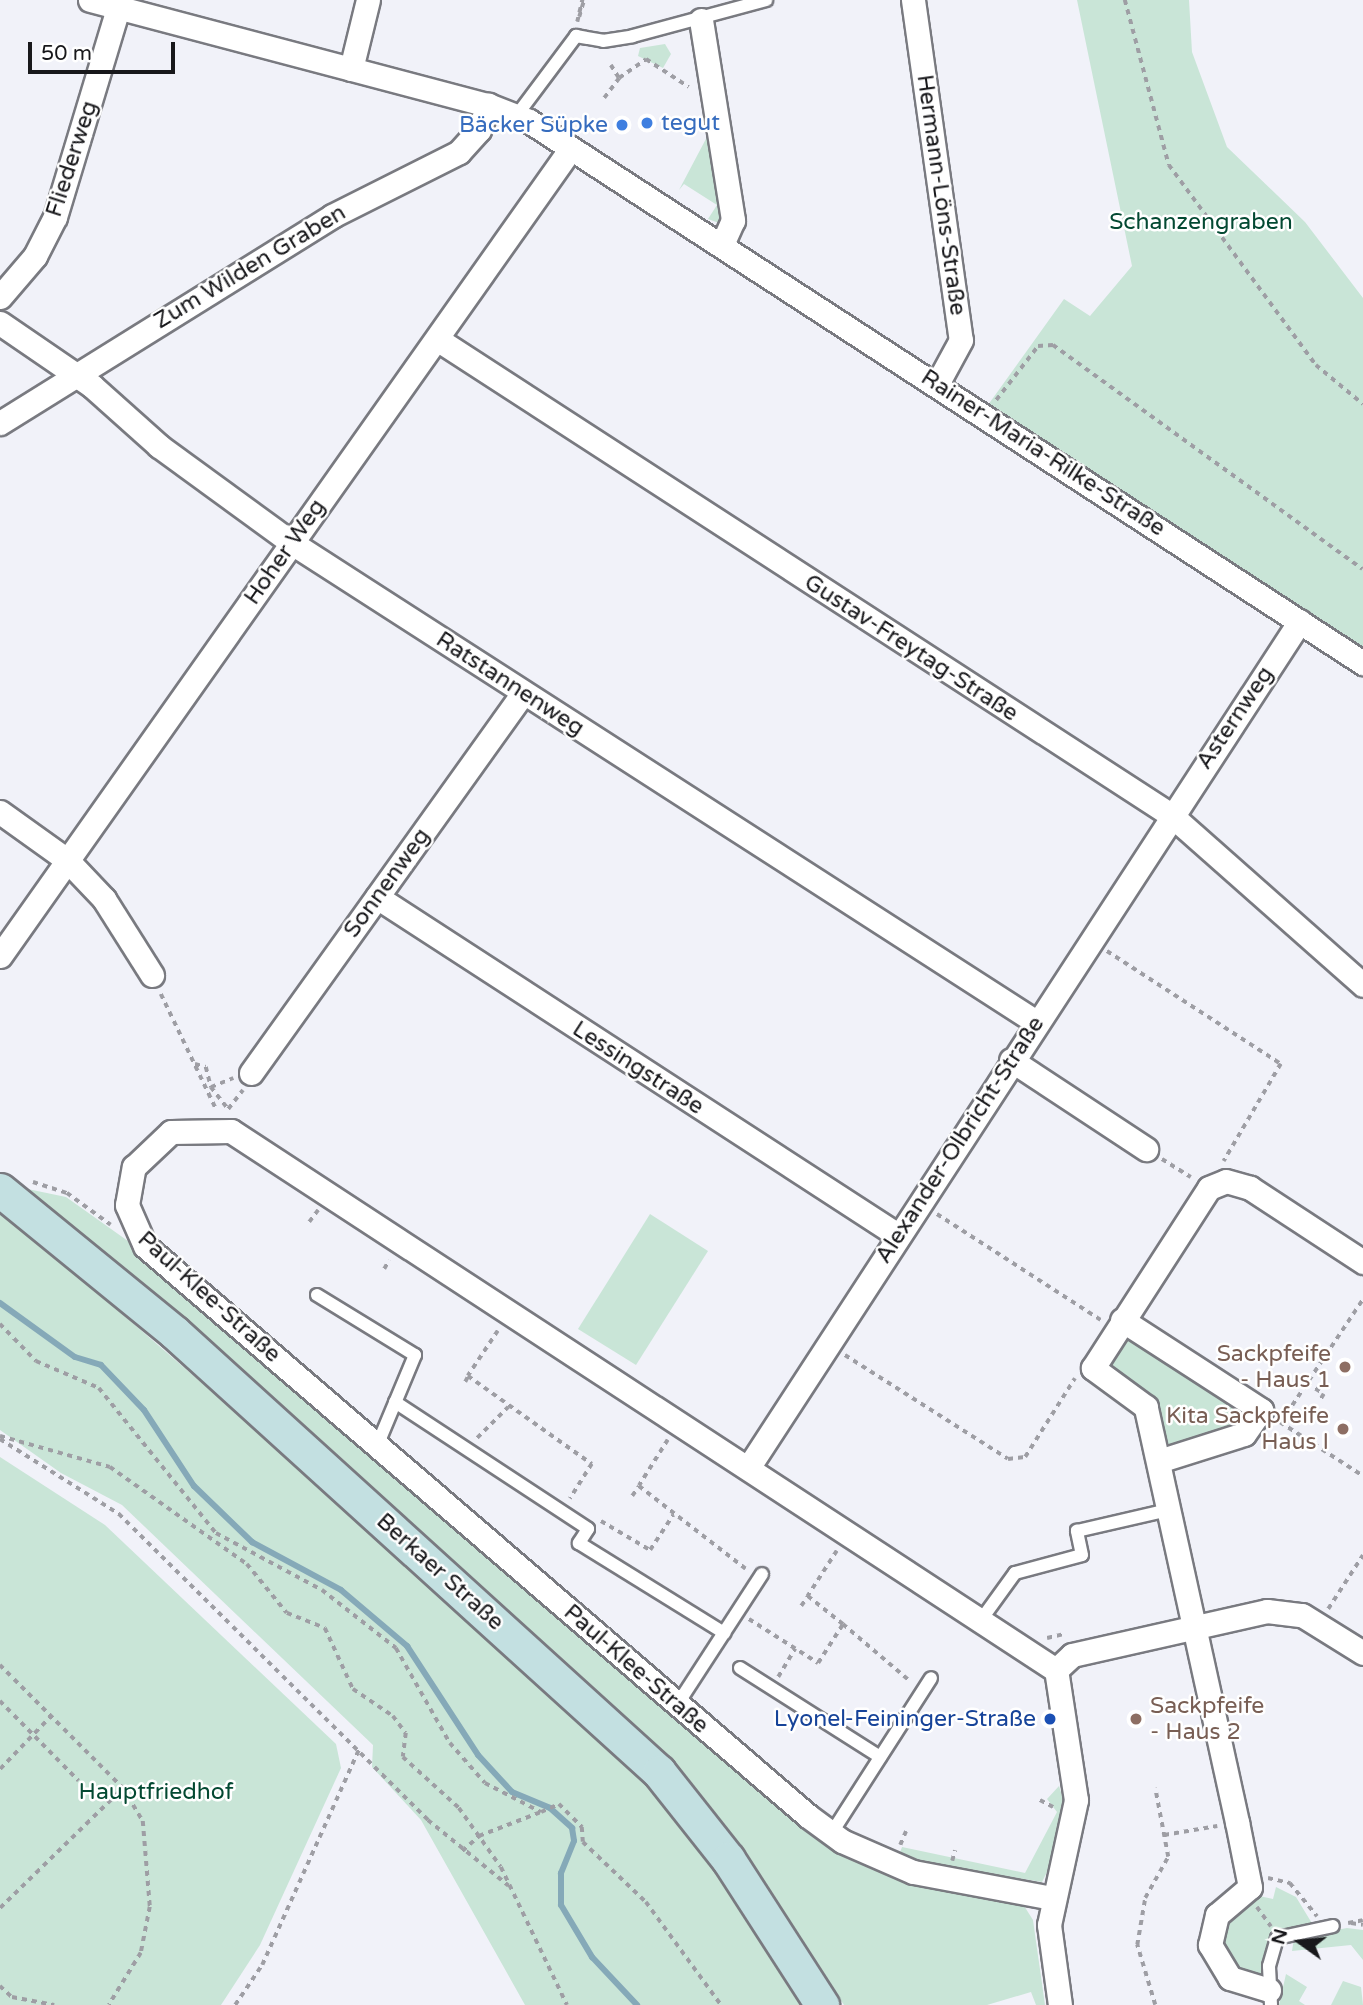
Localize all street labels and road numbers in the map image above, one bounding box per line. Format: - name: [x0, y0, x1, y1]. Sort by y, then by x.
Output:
- street label: Hermann-Löns-Straße: [910, 73, 972, 317]
- street label: Fliederweg: [40, 98, 104, 220]
- street label: Zum Wilden Graben: [149, 199, 351, 335]
- street label: Rainer-Maria-Rilke-Straße: [916, 364, 1170, 542]
- street label: Hoher Weg: [239, 494, 331, 610]
- street label: Gustav-Freytag-Straße: [799, 569, 1023, 727]
- street label: Ratstannenweg: [431, 626, 589, 742]
- street label: Asternweg: [1191, 661, 1279, 775]
- street label: Sonnenweg: [338, 823, 436, 943]
- street label: Alexander-Olbricht-Straße: [870, 1011, 1050, 1269]
- street label: Lessingstraße: [567, 1015, 709, 1121]
- street label: Paul-Klee-Straße: [132, 1226, 286, 1368]
- street label: Berkaer Straße: [371, 1508, 509, 1636]
- street label: Paul-Klee-Straße: [558, 1599, 714, 1739]

